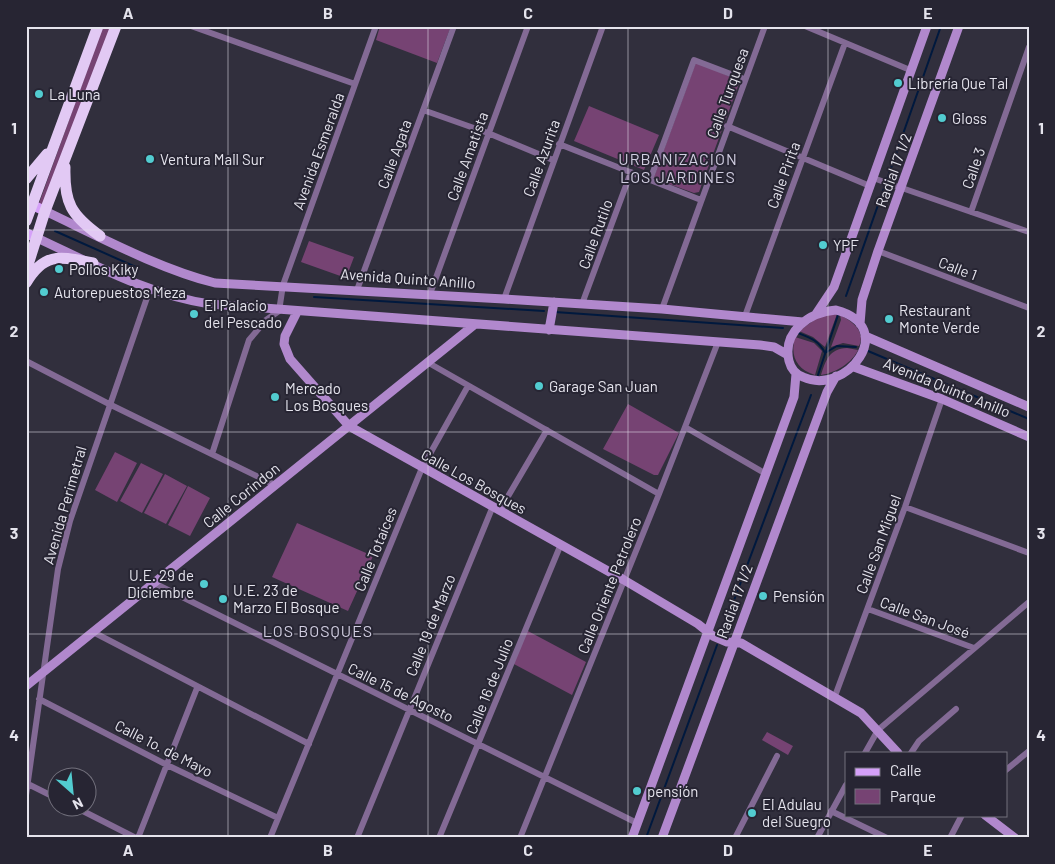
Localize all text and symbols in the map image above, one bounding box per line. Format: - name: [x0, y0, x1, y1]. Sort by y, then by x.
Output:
- text: A: [123, 3, 134, 22]
- text: B: [323, 3, 333, 22]
- text: C: [523, 3, 533, 22]
- text: D: [723, 3, 733, 22]
- text: E: [923, 3, 933, 22]
- street label: Calle Turquesa: [702, 45, 752, 141]
- place label: Librería Que Tal: [908, 74, 1008, 92]
- marker: Librería Que Tal: [892, 77, 904, 89]
- place label: La Luna: [49, 85, 101, 103]
- marker: La Luna: [33, 88, 45, 100]
- street label: Avenida Esmeralda: [288, 90, 348, 212]
- street label: Calle Amatista: [443, 109, 491, 203]
- place label: Gloss: [952, 109, 987, 127]
- marker: Gloss: [936, 112, 948, 124]
- street label: Calle Agata: [373, 117, 415, 191]
- street label: Calle Azurita: [519, 117, 563, 199]
- text: 1: [11, 118, 17, 137]
- text: 1: [1038, 118, 1044, 137]
- street label: Radial 17 1/2: [871, 130, 915, 210]
- street label: Calle Pirita: [763, 139, 803, 211]
- street label: Calle 3: [958, 145, 988, 191]
- district label: URBANIZACION LOS JARDINES: [618, 149, 738, 186]
- place label: Ventura Mall Sur: [160, 150, 265, 168]
- marker: Ventura Mall Sur: [144, 153, 156, 165]
- street label: Calle Rutilo: [574, 197, 616, 271]
- place label: YPF: [833, 236, 859, 254]
- marker: YPF: [817, 239, 829, 251]
- street label: Calle 1: [936, 252, 980, 284]
- place label: Pollos Kiky: [69, 260, 139, 278]
- marker: Pollos Kiky: [53, 263, 65, 275]
- street label: Avenida Quinto Anillo: [340, 264, 476, 292]
- place label: Autorepuestos Meza: [54, 283, 186, 301]
- marker: Autorepuestos Meza: [38, 286, 50, 298]
- place label: El Palacio del Pescado: [204, 296, 282, 331]
- place label: Restaurant Monte Verde: [899, 301, 980, 336]
- marker: El Palacio del Pescado: [188, 308, 200, 320]
- marker: Restaurant Monte Verde: [883, 313, 895, 325]
- text: 2: [10, 321, 19, 340]
- text: 2: [1037, 321, 1046, 340]
- street label: Avenida Quinto Anillo: [881, 353, 1013, 421]
- place label: Garage San Juan: [549, 377, 658, 395]
- place label: Mercado Los Bosques: [285, 379, 368, 414]
- marker: Garage San Juan: [533, 380, 545, 392]
- marker: Mercado Los Bosques: [269, 391, 281, 403]
- street label: Avenida Perimetral: [38, 444, 90, 566]
- street label: Calle Los Bosques: [418, 445, 530, 517]
- street label: Calle Corindon: [199, 459, 283, 531]
- street label: Calle San Miguel: [852, 492, 904, 596]
- street label: Calle Totaíces: [350, 504, 400, 594]
- street label: Calle Oriente Petrolero: [573, 514, 645, 656]
- text: 3: [10, 523, 18, 542]
- text: 3: [1037, 523, 1045, 542]
- street label: Radial 17 1/2: [712, 561, 756, 641]
- place label: U.E. 29 de Diciembre: [127, 566, 194, 601]
- street label: Calle 19 de Marzo: [401, 571, 459, 679]
- marker: U.E. 29 de Diciembre: [198, 578, 210, 590]
- place label: U.E. 23 de Marzo El Bosque: [233, 581, 339, 616]
- place label: Pensión: [773, 587, 825, 605]
- marker: Pensión: [757, 590, 769, 602]
- street label: Calle San José: [878, 592, 972, 642]
- marker: U.E. 23 de Marzo El Bosque: [217, 593, 229, 605]
- district label: LOS BOSQUES: [263, 621, 373, 640]
- street label: Calle 16 de Julio: [462, 635, 516, 737]
- street label: Calle 15 de Agosto: [345, 659, 457, 725]
- street label: Calle 1o. de Mayo: [112, 716, 216, 780]
- text: 4: [9, 725, 19, 744]
- text: 4: [1036, 725, 1046, 744]
- legend: [845, 752, 1008, 816]
- text: Calle: [890, 761, 922, 779]
- north arrow: [48, 766, 98, 816]
- place label: pensión: [647, 782, 698, 800]
- marker: pensión: [631, 785, 643, 797]
- text: Parque: [890, 787, 936, 805]
- text: N: [70, 794, 86, 814]
- place label: El Adulau del Suegro: [762, 795, 831, 830]
- marker: El Adulau del Suegro: [746, 807, 758, 819]
- text: A: [123, 840, 134, 859]
- text: B: [323, 840, 333, 859]
- text: C: [523, 840, 533, 859]
- text: D: [723, 840, 733, 859]
- text: E: [923, 840, 933, 859]

